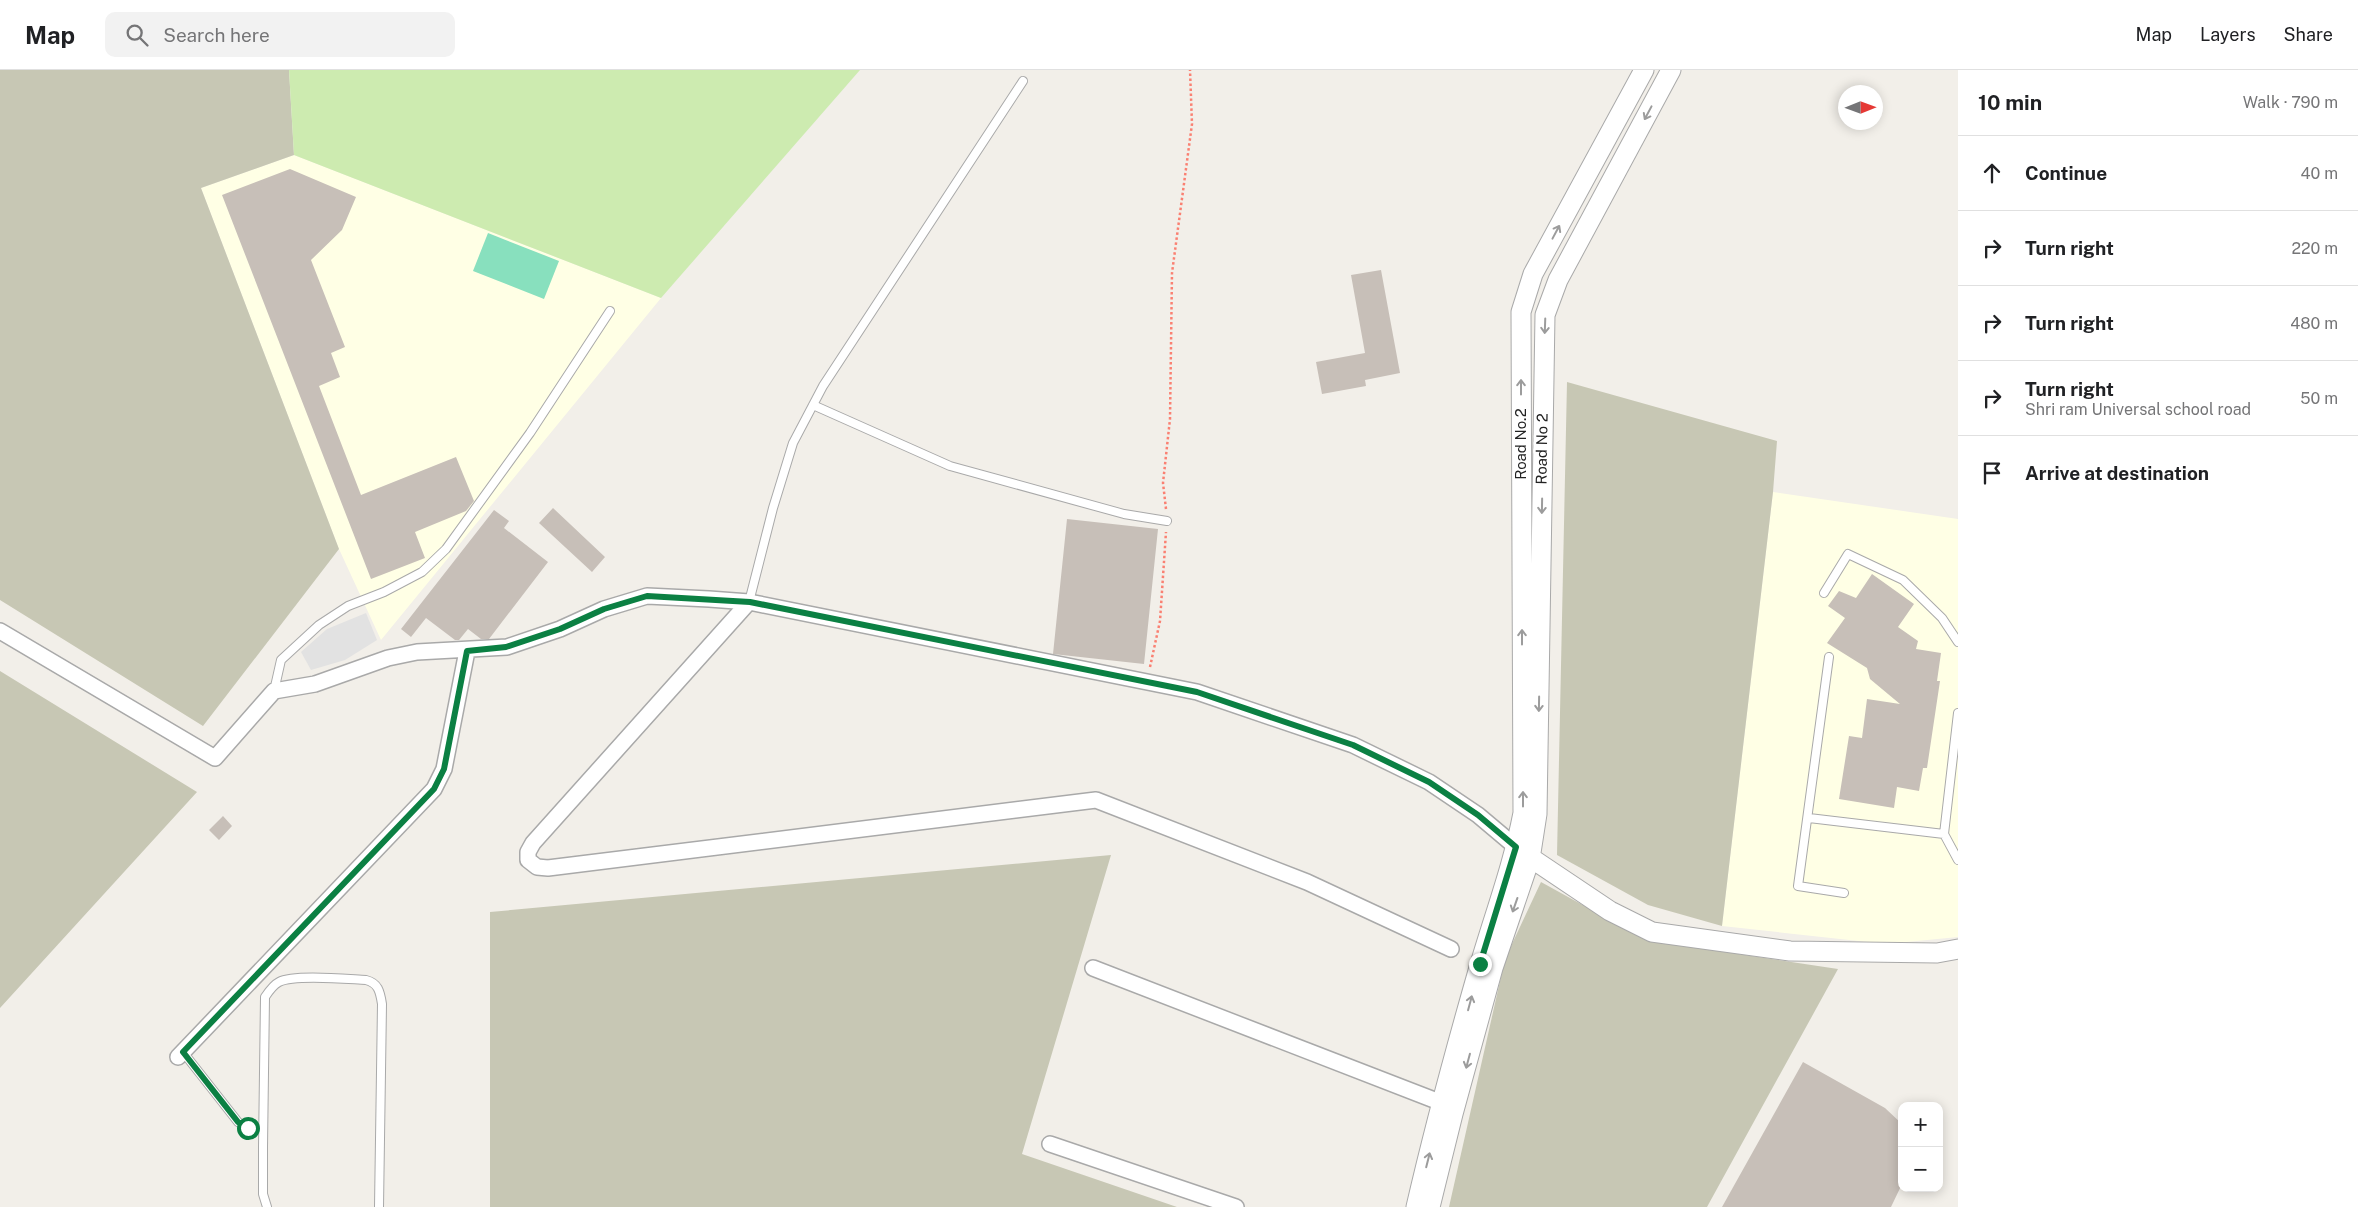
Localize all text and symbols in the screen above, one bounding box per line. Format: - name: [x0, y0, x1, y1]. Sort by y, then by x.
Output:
- search box: [105, 12, 455, 57]
- text: Map: [25, 21, 75, 49]
- icon: search: [123, 21, 151, 49]
- text: Search here: [163, 24, 270, 46]
- text: Map: [2136, 24, 2172, 45]
- text: Layers: [2200, 24, 2256, 45]
- text: Share: [2284, 24, 2333, 45]
- north arrow: [1838, 85, 1883, 130]
- text: 10 min: [1978, 90, 2042, 115]
- text: Walk · 790 m: [2243, 93, 2338, 112]
- one-way arrow: [1642, 105, 1652, 120]
- icon: ahead: [1978, 159, 2006, 187]
- text: Continue: [2025, 162, 2107, 184]
- text: 40 m: [2300, 164, 2338, 183]
- one-way arrow: [1552, 225, 1561, 240]
- icon: right: [1978, 234, 2006, 262]
- text: Turn right: [2025, 237, 2114, 259]
- text: 220 m: [2291, 239, 2338, 258]
- icon: right: [1978, 309, 2006, 337]
- text: Turn right: [2025, 312, 2114, 334]
- text: 480 m: [2290, 314, 2338, 333]
- one-way arrow: [1540, 318, 1550, 334]
- text: Turn right: [2025, 378, 2114, 400]
- one-way arrow: [1516, 379, 1526, 396]
- icon: right: [1978, 384, 2006, 412]
- text: 50 m: [2300, 389, 2338, 408]
- text: Shri ram Universal school road: [2025, 400, 2251, 419]
- street label: Road No.2: [1512, 408, 1529, 480]
- street label: Road No 2: [1532, 413, 1551, 485]
- icon: arrive: [1978, 459, 2006, 487]
- text: Arrive at destination: [2025, 462, 2209, 484]
- one-way arrow: [1537, 498, 1546, 514]
- one-way arrow: [1517, 629, 1527, 646]
- one-way arrow: [1534, 695, 1543, 711]
- one-way arrow: [1518, 792, 1528, 808]
- one-way arrow: [1509, 897, 1519, 913]
- route end: [1469, 953, 1492, 976]
- one-way arrow: [1465, 995, 1475, 1011]
- one-way arrow: [1462, 1052, 1472, 1068]
- map controls: [1898, 1102, 1943, 1192]
- button: +: [1898, 1102, 1943, 1147]
- route start: [237, 1117, 260, 1140]
- button: −: [1898, 1147, 1943, 1192]
- one-way arrow: [1424, 1152, 1433, 1168]

